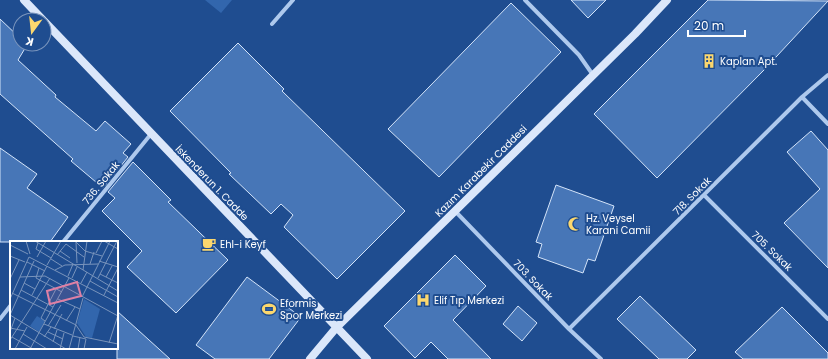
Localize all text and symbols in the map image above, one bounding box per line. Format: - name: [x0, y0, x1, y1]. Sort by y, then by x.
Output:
- north arrow: [12, 12, 52, 52]
- scale bar: [688, 12, 745, 38]
- text: 20 m: [694, 17, 724, 34]
- text: K: [23, 33, 35, 50]
- building icon: Kaplan Apt.: [701, 53, 717, 69]
- place label: Kaplan Apt.: [720, 54, 777, 69]
- street label: Kazım Karabekir Caddesi: [432, 122, 530, 220]
- street label: İskenderun 1. Cadde: [172, 142, 252, 224]
- street label: 736. Sokak: [79, 157, 124, 208]
- street label: 718. Sokak: [669, 173, 715, 219]
- place label: Hz. Veysel Karani Camii: [586, 211, 650, 238]
- mosque icon: Hz. Veysel Karani Camii: [567, 216, 583, 232]
- street label: 705. Sokak: [748, 228, 797, 275]
- cafe icon: Ehl-i Keyf: [201, 236, 217, 252]
- place label: Ehl-i Keyf: [220, 237, 266, 252]
- inset map: [10, 241, 118, 349]
- street label: 703. Sokak: [510, 256, 557, 304]
- hospital icon: Elif Tıp Merkezi: [415, 292, 431, 308]
- place label: Elif Tıp Merkezi: [434, 293, 504, 308]
- place label: Eformis Spor Merkezi: [280, 296, 342, 323]
- sports icon: Eformis Spor Merkezi: [261, 301, 277, 317]

